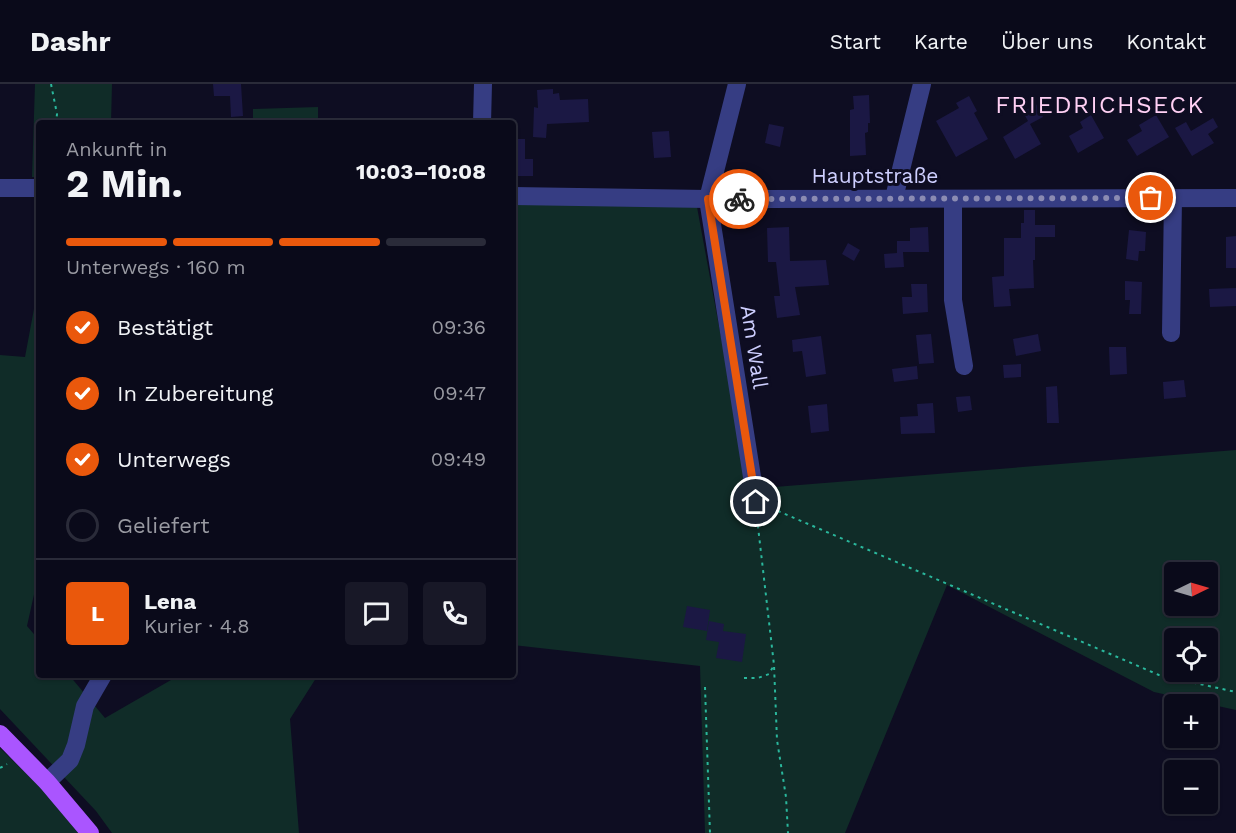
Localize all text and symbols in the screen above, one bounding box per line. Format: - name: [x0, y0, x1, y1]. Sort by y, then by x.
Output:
- text: Dashr: [30, 25, 110, 58]
- text: Start: [830, 29, 881, 54]
- text: Karte: [914, 29, 968, 54]
- text: Über uns: [1001, 29, 1093, 54]
- text: Kontakt: [1126, 29, 1206, 54]
- district label: FRIEDRICHSECK: [995, 91, 1205, 119]
- text: Ankunft in: [66, 137, 167, 161]
- text: 10:03–10:08: [356, 159, 486, 184]
- text: 2 Min.: [66, 161, 183, 206]
- street label: Hauptstraße: [811, 163, 939, 188]
- courier: [709, 169, 769, 229]
- pin: [1125, 172, 1176, 223]
- icon: bag: [1134, 181, 1167, 214]
- icon: bike: [723, 183, 756, 216]
- text: Unterwegs · 160 m: [66, 255, 246, 279]
- street label: Am Wall: [736, 303, 774, 391]
- icon: check: [66, 311, 99, 344]
- text: Bestätigt: [117, 315, 213, 340]
- text: 09:36: [431, 315, 486, 339]
- icon: check: [66, 377, 99, 410]
- text: In Zubereitung: [117, 381, 273, 406]
- text: 09:47: [433, 381, 486, 405]
- icon: check: [66, 443, 99, 476]
- text: Unterwegs: [117, 447, 231, 472]
- text: 09:49: [431, 447, 486, 471]
- pin: [730, 476, 781, 527]
- icon: home: [739, 485, 772, 518]
- text: Geliefert: [117, 513, 209, 538]
- north arrow: [1164, 562, 1218, 616]
- map controls: [1164, 562, 1218, 814]
- button: chat: [345, 582, 408, 645]
- button: phone: [423, 582, 486, 645]
- text: Lena: [144, 589, 196, 614]
- text: L: [91, 601, 104, 626]
- text: Kurier · 4.8: [144, 614, 249, 638]
- button: locate: [1164, 628, 1218, 682]
- button: +: [1164, 694, 1218, 748]
- button: −: [1164, 760, 1218, 814]

